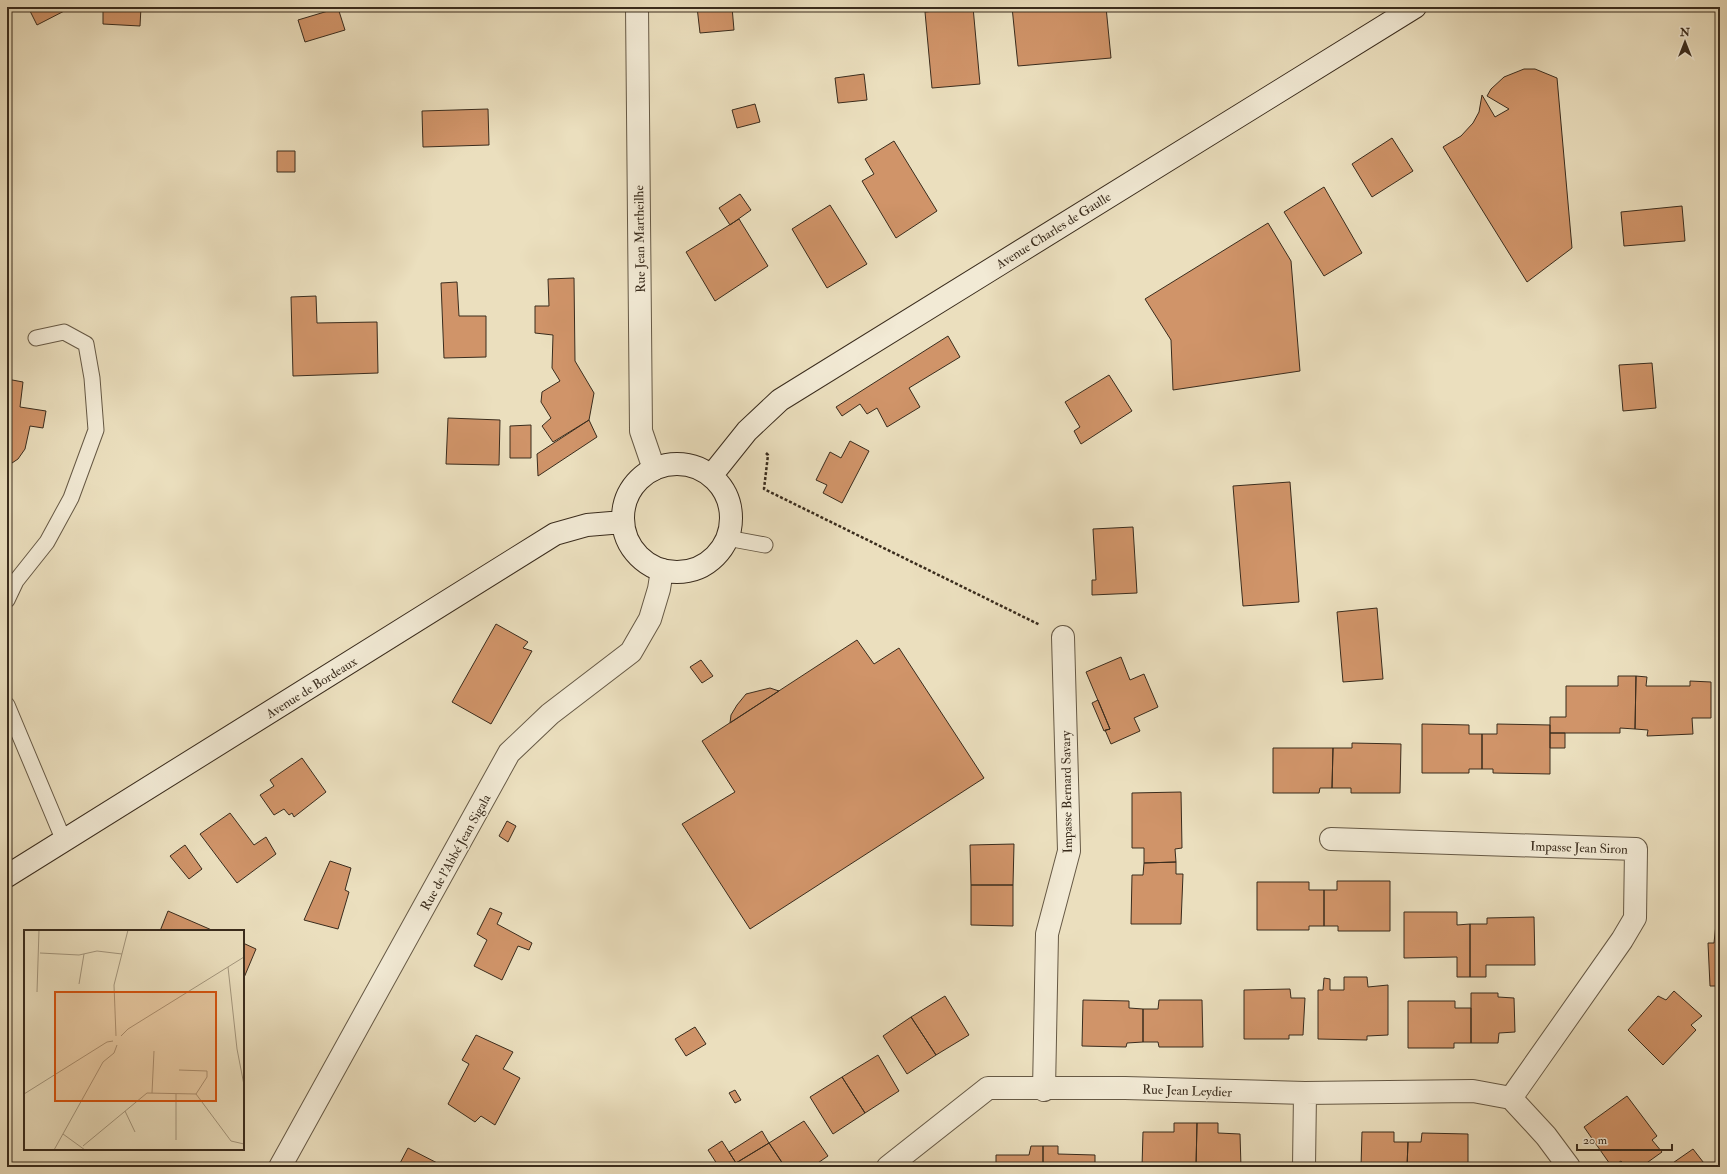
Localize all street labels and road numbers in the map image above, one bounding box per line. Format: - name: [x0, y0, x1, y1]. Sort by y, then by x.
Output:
- street label: Rue Jean Martheilhe: [631, 185, 649, 293]
- street label: Avenue Charles de Gaulle: [992, 189, 1114, 273]
- street label: Avenue de Bordeaux: [262, 653, 360, 723]
- street label: Impasse Bernard Savary: [1058, 730, 1077, 854]
- street label: Rue de l'Abbé Jean Sigala: [417, 791, 495, 913]
- street label: Impasse Jean Siron: [1530, 838, 1628, 859]
- street label: Rue Jean Leydier: [1142, 1081, 1232, 1102]

